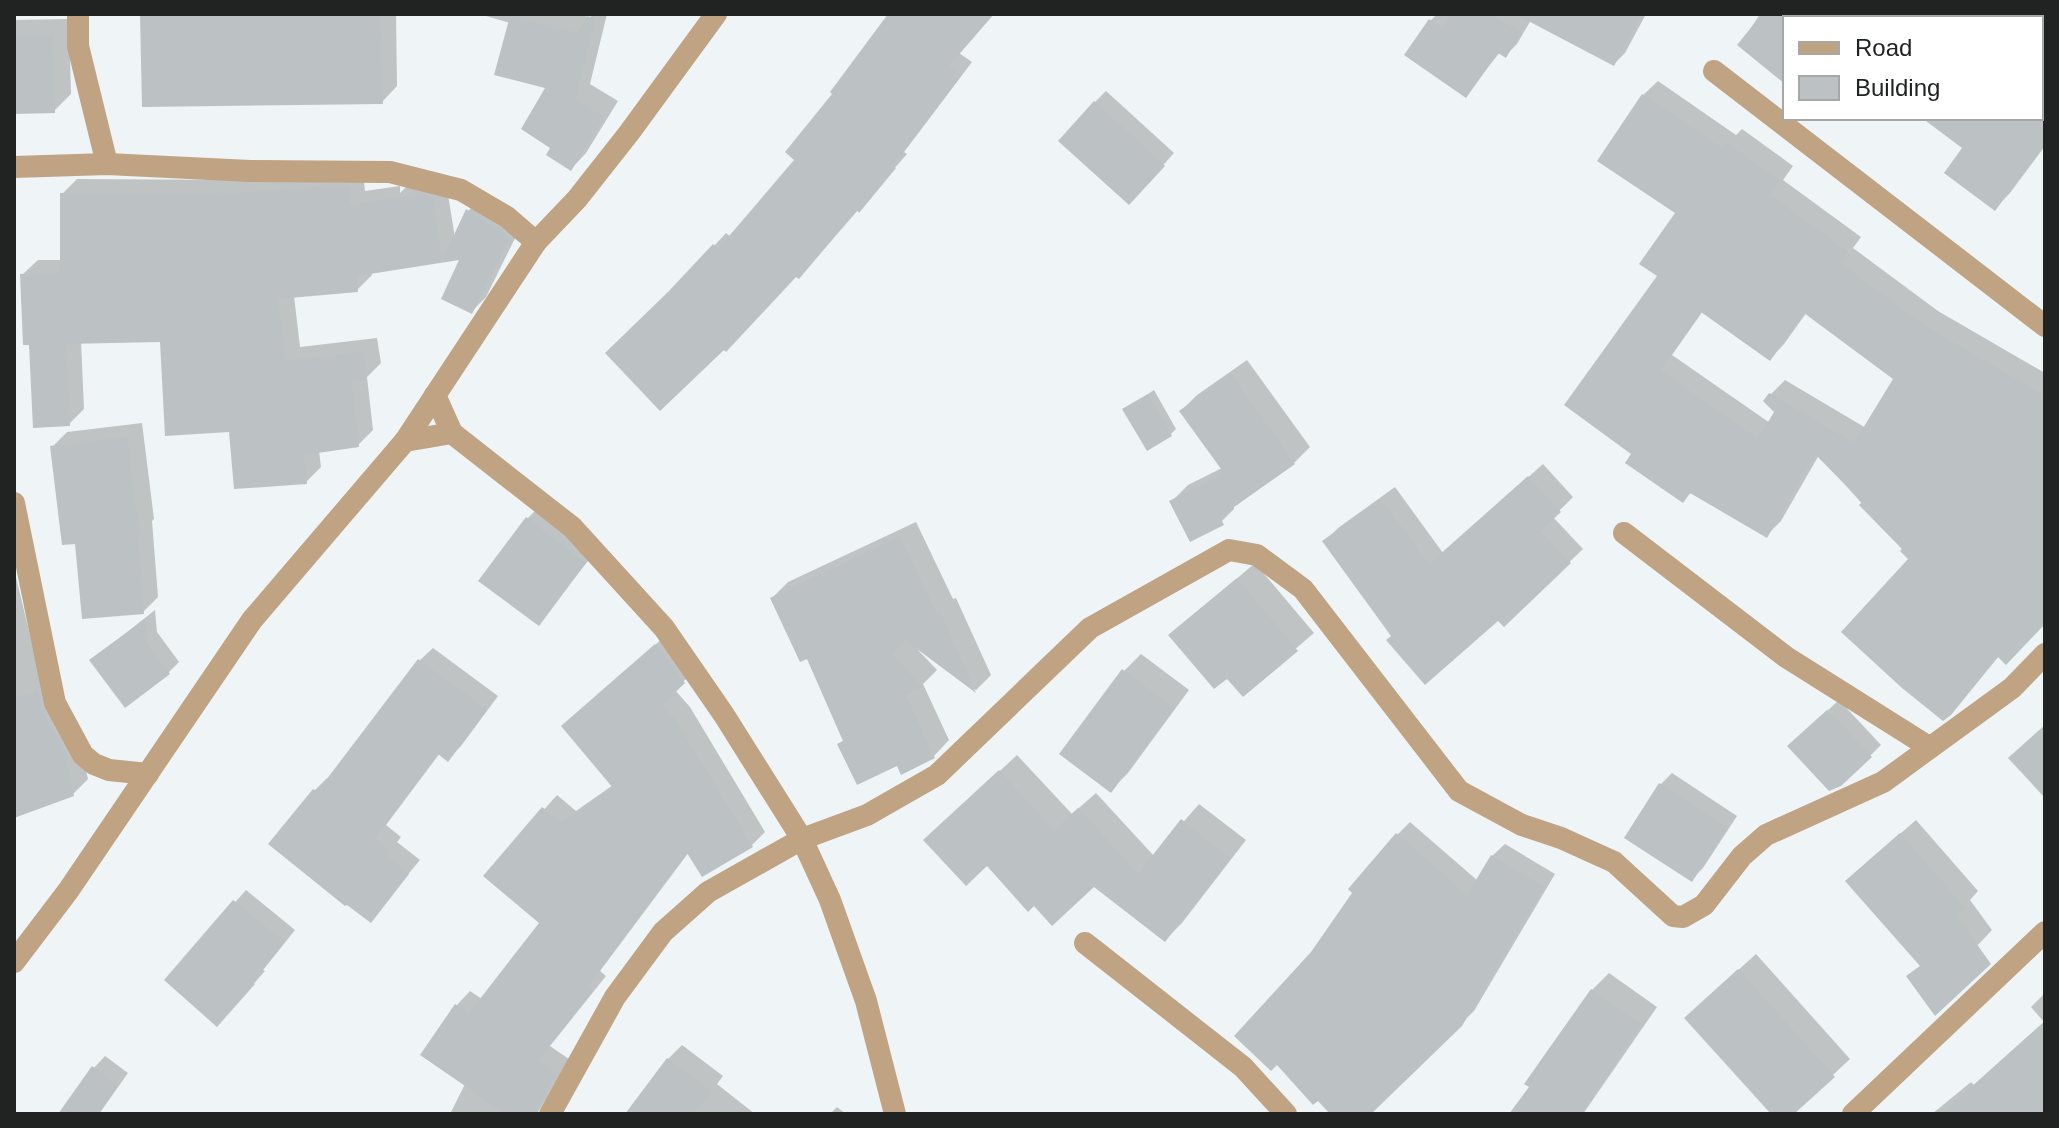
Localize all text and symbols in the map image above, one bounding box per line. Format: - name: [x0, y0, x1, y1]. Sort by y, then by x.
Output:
- legend: [1783, 16, 2043, 120]
- text: Road: [1855, 34, 1912, 61]
- text: Building: [1855, 74, 1940, 101]

